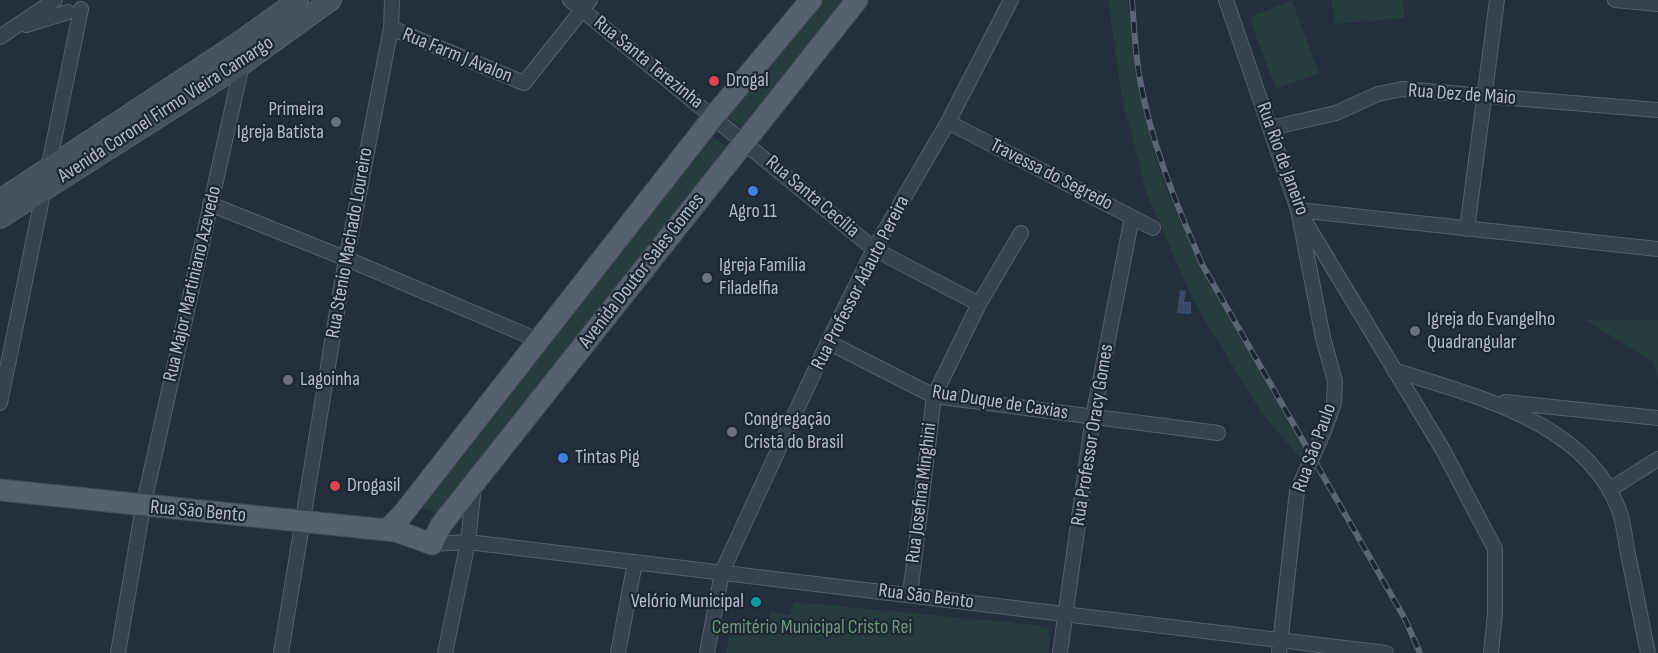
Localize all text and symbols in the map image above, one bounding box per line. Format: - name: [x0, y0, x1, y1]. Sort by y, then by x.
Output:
- street label: Rua Santa Terezinha: [588, 11, 708, 115]
- street label: Rua Farm J Avalon: [399, 23, 515, 89]
- street label: Avenida Coronel Firmo Vieira Camargo: [54, 31, 278, 189]
- place label: Drogal: [726, 69, 769, 93]
- marker: Drogal: [707, 74, 721, 88]
- street label: Rua Dez de Maio: [1407, 79, 1517, 111]
- place label: Primeira Igreja Batista: [237, 98, 324, 145]
- street label: Rua Rio de Janeiro: [1250, 99, 1314, 219]
- marker: Primeira Igreja Batista: [329, 115, 343, 129]
- street label: Travessa do Segredo: [986, 134, 1116, 216]
- street label: Rua Stenio Machado Loureiro: [321, 146, 379, 340]
- street label: Rua Santa Cecília: [760, 151, 864, 243]
- street label: Rua Major Martiniano Azevedo: [159, 184, 227, 384]
- marker: Agro 11: [746, 184, 760, 198]
- street label: Avenida Doutor Sales Gomes: [574, 189, 710, 353]
- street label: Rua Professor Adauto Pereira: [807, 192, 915, 374]
- place label: Agro 11: [729, 200, 777, 224]
- place label: Igreja Família Filadelfia: [719, 254, 806, 301]
- marker: Igreja Família Filadelfia: [700, 271, 714, 285]
- place label: Igreja do Evangelho Quadrangular: [1427, 308, 1555, 355]
- marker: Igreja do Evangelho Quadrangular: [1408, 324, 1422, 338]
- street label: Rua Professor Oracy Gomes: [1067, 343, 1119, 527]
- place label: Lagoinha: [300, 368, 360, 392]
- marker: Lagoinha: [281, 373, 295, 387]
- street label: Rua Duque de Caxias: [930, 380, 1070, 426]
- street label: Rua São Paulo: [1288, 400, 1342, 496]
- place label: Congregação Cristã do Brasil: [744, 408, 844, 455]
- street label: Rua Josefina Minghini: [901, 422, 943, 564]
- marker: Congregação Cristã do Brasil: [725, 425, 739, 439]
- place label: Tintas Pig: [575, 446, 640, 470]
- marker: Tintas Pig: [556, 451, 570, 465]
- place label: Drogasil: [347, 474, 401, 498]
- marker: Drogasil: [328, 479, 342, 493]
- street label: Rua São Bento: [149, 496, 247, 528]
- street label: Rua São Bento: [877, 579, 975, 615]
- place label: Velório Municipal: [631, 590, 744, 614]
- marker: Velório Municipal: [749, 595, 763, 609]
- park label: Cemitério Municipal Cristo Rei: [712, 616, 912, 640]

